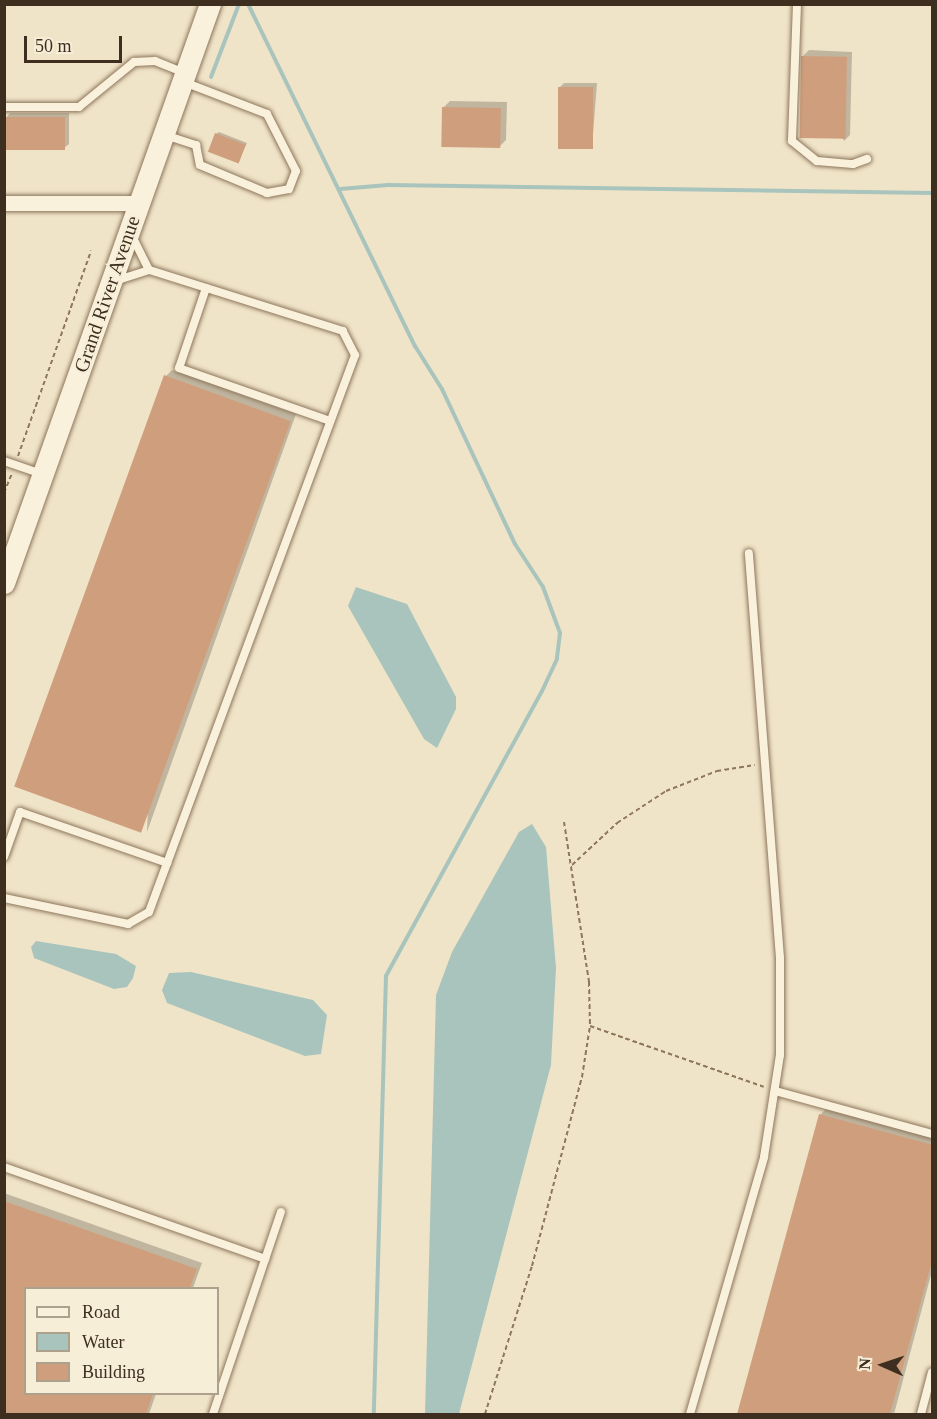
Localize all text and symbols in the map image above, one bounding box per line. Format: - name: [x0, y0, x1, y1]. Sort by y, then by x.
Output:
- scale bar: [27, 24, 124, 62]
- text: 50 m: [35, 36, 72, 56]
- street label: Grand River Avenue: [69, 212, 145, 376]
- legend: [24, 1287, 219, 1395]
- text: Road: [82, 1302, 120, 1322]
- text: Water: [82, 1332, 125, 1352]
- north arrow: [853, 1335, 913, 1395]
- text: N: [856, 1358, 873, 1370]
- text: Building: [82, 1362, 145, 1382]

